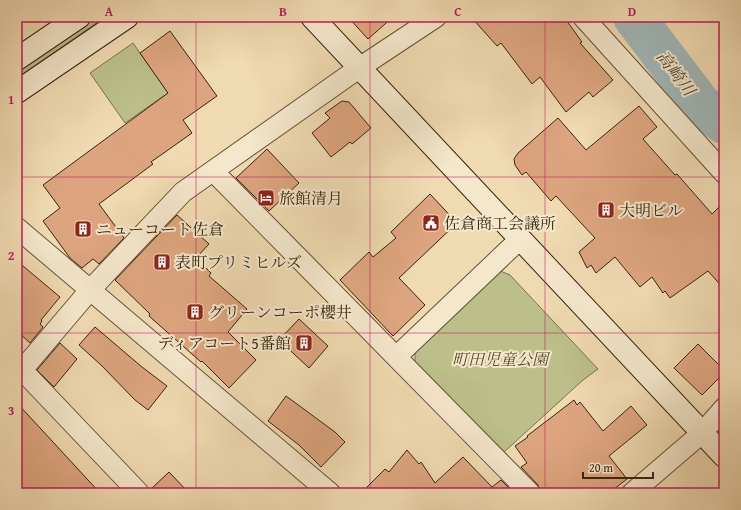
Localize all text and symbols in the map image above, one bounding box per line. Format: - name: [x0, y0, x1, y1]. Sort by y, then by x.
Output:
- text: A: [105, 2, 114, 21]
- text: B: [279, 2, 287, 21]
- text: C: [454, 2, 462, 21]
- text: D: [628, 2, 636, 21]
- water label: 高崎川: [651, 45, 703, 102]
- text: 1: [8, 90, 14, 109]
- place label: 旅館清月: [279, 186, 343, 210]
- hotel icon: 旅館清月: [256, 188, 276, 208]
- place label: 大明ビル: [619, 198, 683, 222]
- building icon: 大明ビル: [596, 200, 616, 220]
- place label: 佐倉商工会議所: [444, 211, 556, 235]
- public building icon: 佐倉商工会議所: [421, 213, 441, 233]
- place label: ニューコート佐倉: [96, 217, 224, 241]
- building icon: ニューコート佐倉: [73, 219, 93, 239]
- text: 2: [8, 246, 15, 265]
- place label: 表町プリミヒルズ: [175, 250, 302, 274]
- building icon: 表町プリミヒルズ: [152, 252, 172, 272]
- place label: グリーンコーポ櫻井: [208, 300, 352, 324]
- building icon: グリーンコーポ櫻井: [185, 302, 205, 322]
- place label: ディアコート5番館: [157, 331, 291, 355]
- building icon: ディアコート5番館: [294, 333, 314, 353]
- park label: 町田児童公園: [452, 347, 551, 371]
- text: 3: [8, 401, 14, 420]
- scale bar: [583, 454, 653, 480]
- text: 20 m: [589, 459, 613, 476]

